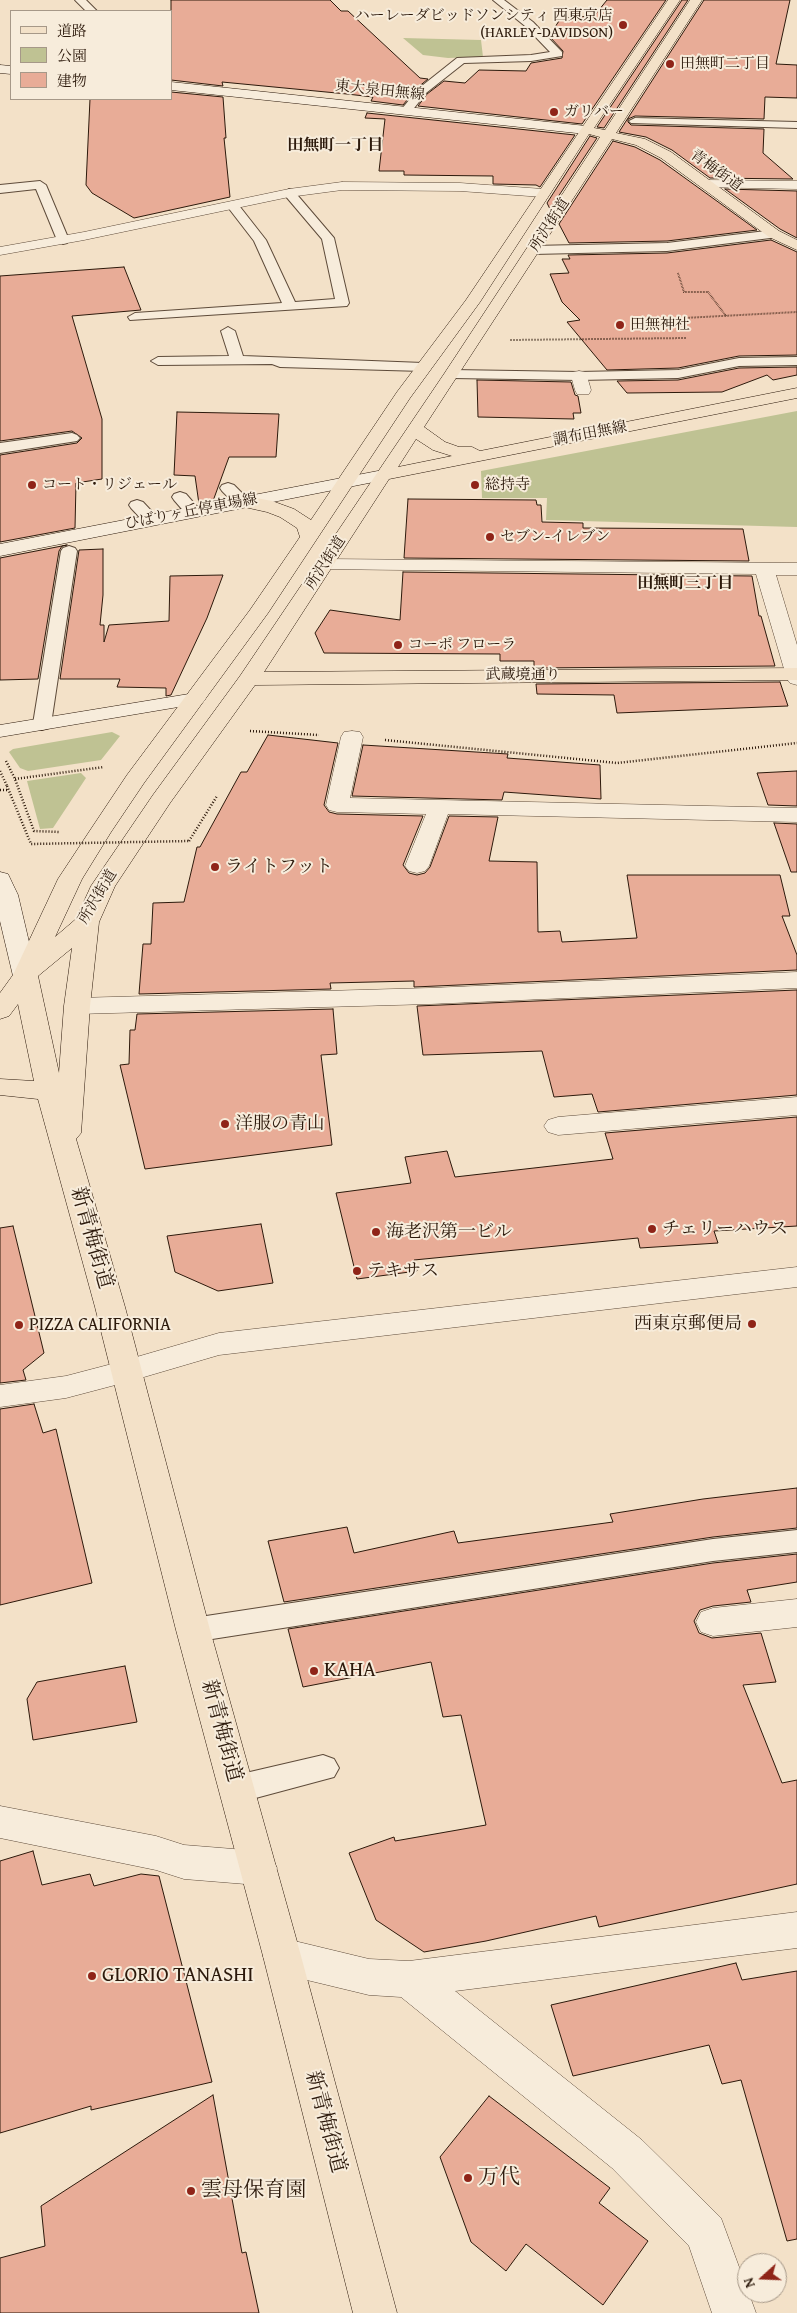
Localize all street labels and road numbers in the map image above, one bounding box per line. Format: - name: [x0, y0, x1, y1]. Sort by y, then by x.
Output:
- street label: 東大泉田無線: [334, 77, 426, 105]
- street label: 青梅街道: [686, 146, 746, 196]
- street label: 所沢街道: [526, 195, 574, 255]
- street label: 調布田無線: [551, 418, 629, 450]
- street label: ひばりヶ丘停車場線: [123, 490, 259, 534]
- street label: 所沢街道: [302, 533, 350, 593]
- street label: 武蔵境通り: [486, 666, 560, 684]
- street label: 所沢街道: [75, 867, 121, 927]
- street label: 新青梅街道: [64, 1184, 118, 1292]
- street label: 新青梅街道: [195, 1677, 247, 1785]
- street label: 新青梅街道: [299, 2068, 351, 2176]

